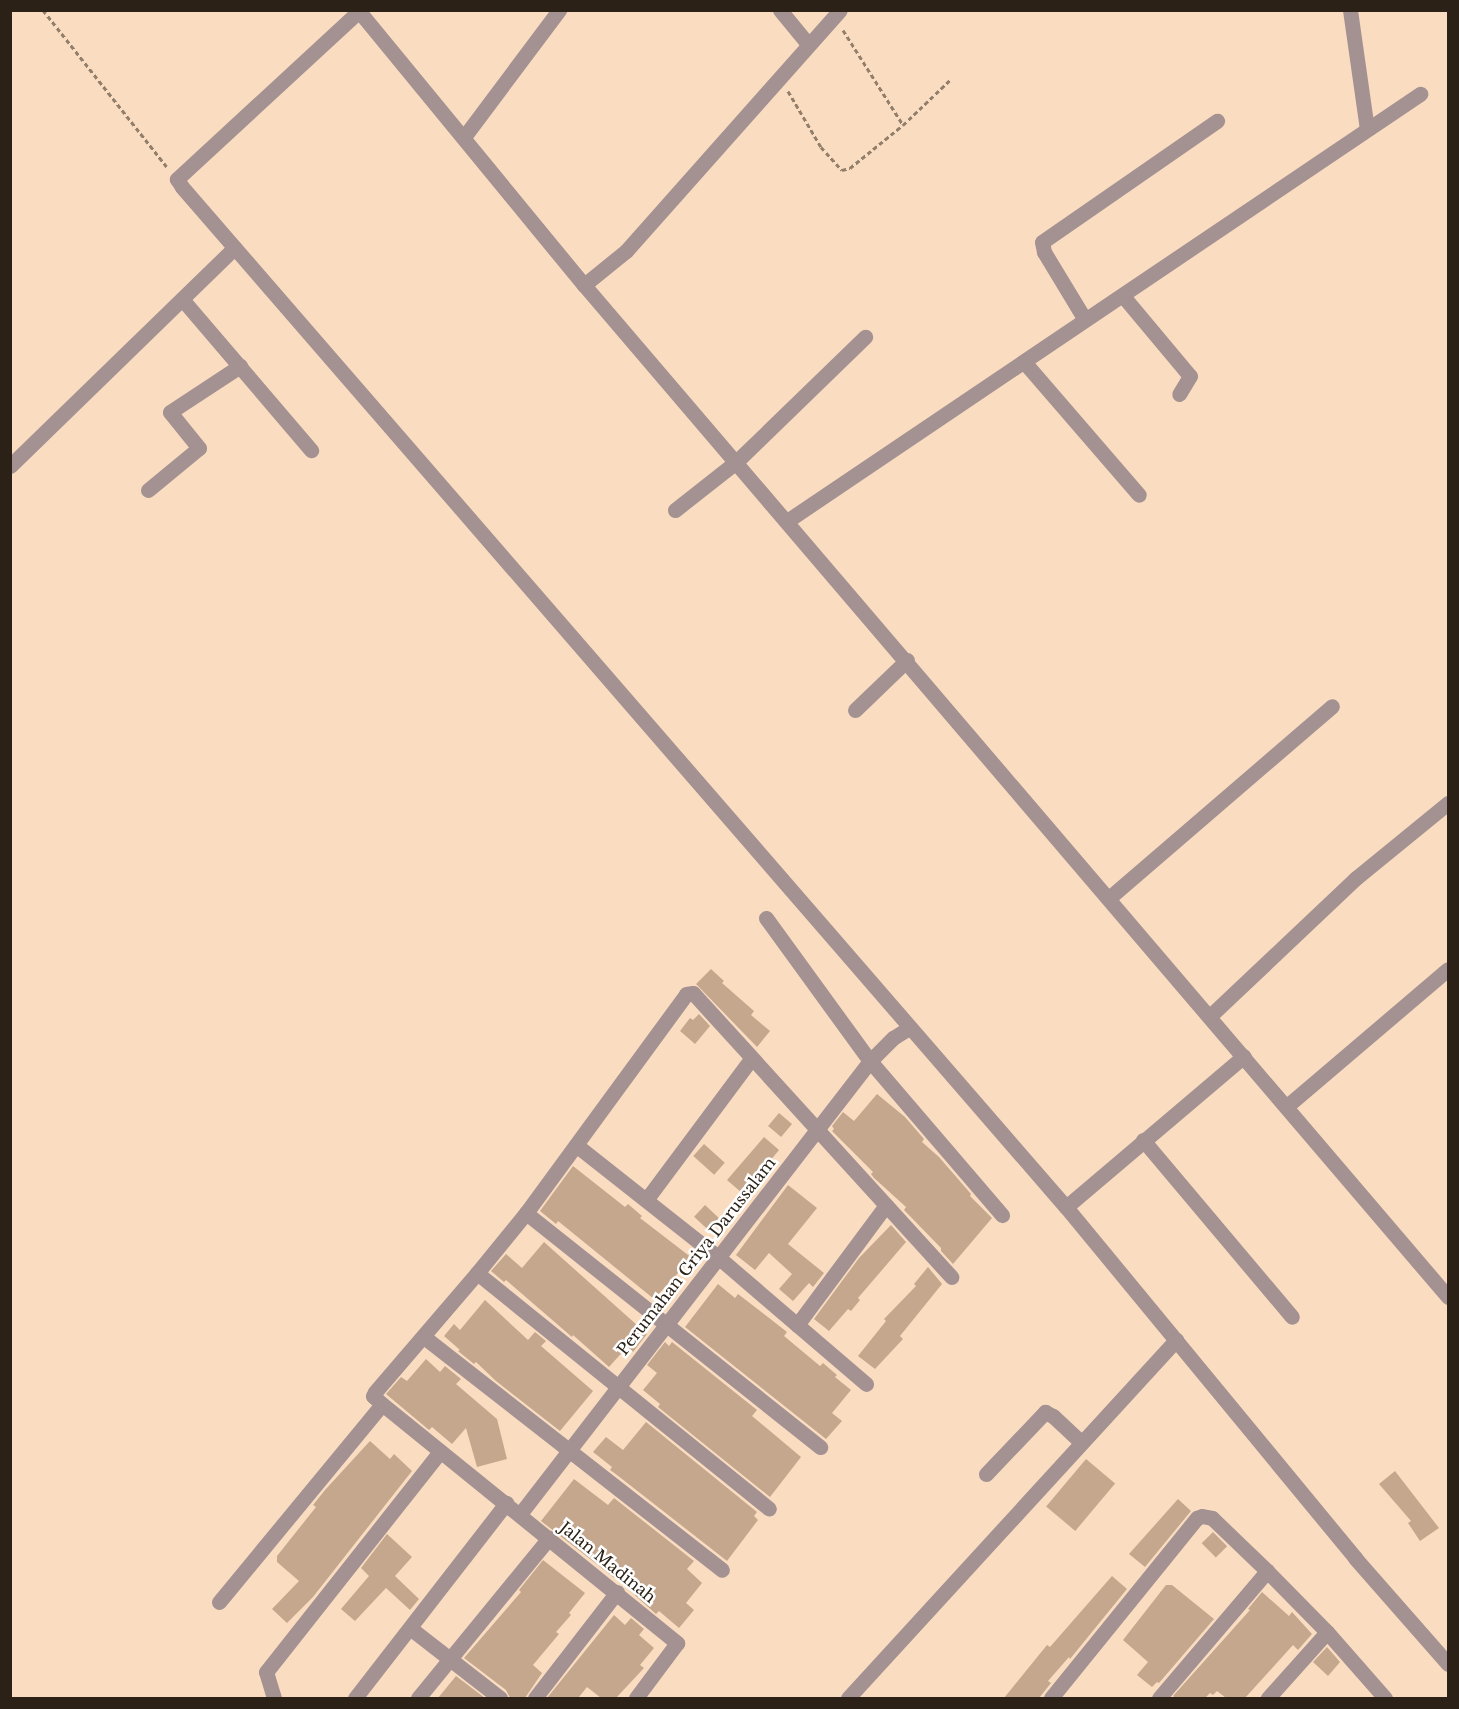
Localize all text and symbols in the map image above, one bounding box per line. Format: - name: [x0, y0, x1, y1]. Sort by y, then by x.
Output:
- street label: Perumahan Griya Darussalam: [613, 1153, 779, 1359]
- street label: Jalan Madinah: [556, 1517, 660, 1607]

